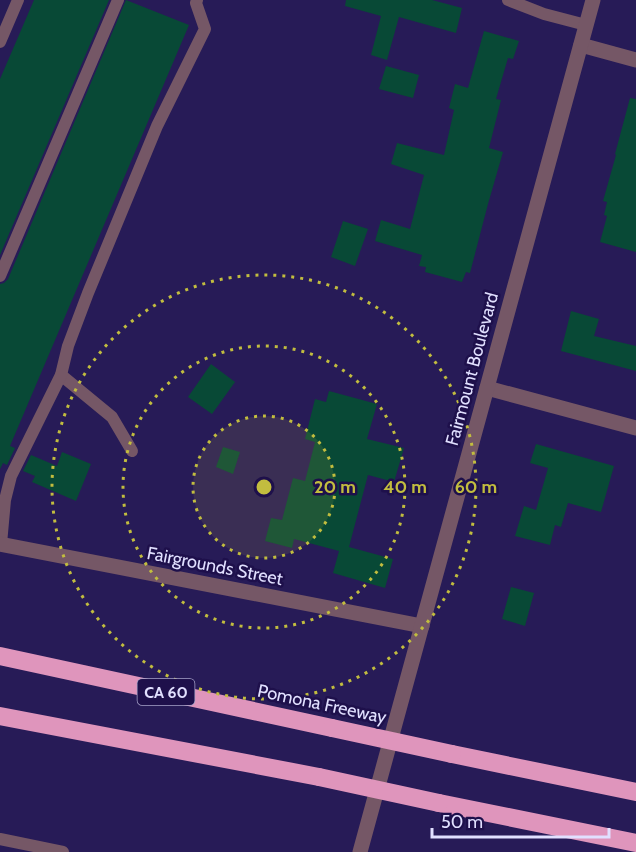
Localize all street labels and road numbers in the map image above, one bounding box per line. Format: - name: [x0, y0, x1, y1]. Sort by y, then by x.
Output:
- street label: Fairmount Boulevard: [441, 290, 503, 448]
- street label: Fairgrounds Street: [145, 542, 285, 590]
- road number: CA 60: [138, 679, 195, 705]
- street label: Pomona Freeway: [256, 680, 388, 728]

